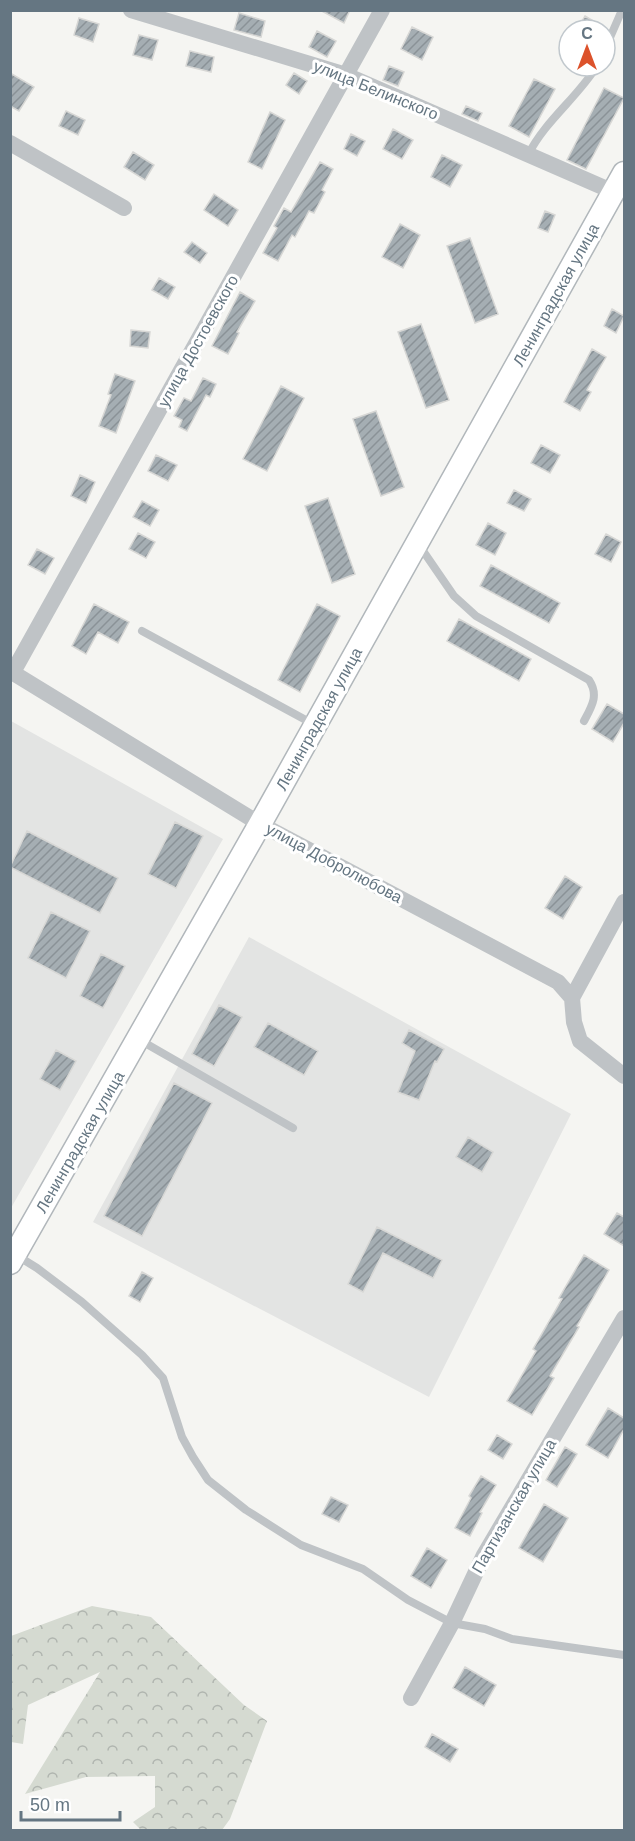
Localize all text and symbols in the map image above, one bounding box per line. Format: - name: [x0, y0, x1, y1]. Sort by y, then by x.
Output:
- north arrow: [557, 18, 617, 78]
- text: С: [581, 25, 593, 42]
- street label: улица Белинского: [311, 57, 441, 123]
- street label: Ленинградская улица: [510, 221, 602, 369]
- street label: улица Достоевского: [155, 272, 241, 410]
- street label: Ленинградская улица: [273, 645, 365, 793]
- street label: улица Добролюбова: [263, 820, 405, 906]
- street label: Ленинградская улица: [33, 1068, 127, 1216]
- street label: Партизанская улица: [469, 1436, 559, 1576]
- scale bar: [21, 1784, 120, 1822]
- text: 50 m: [30, 1795, 70, 1815]

